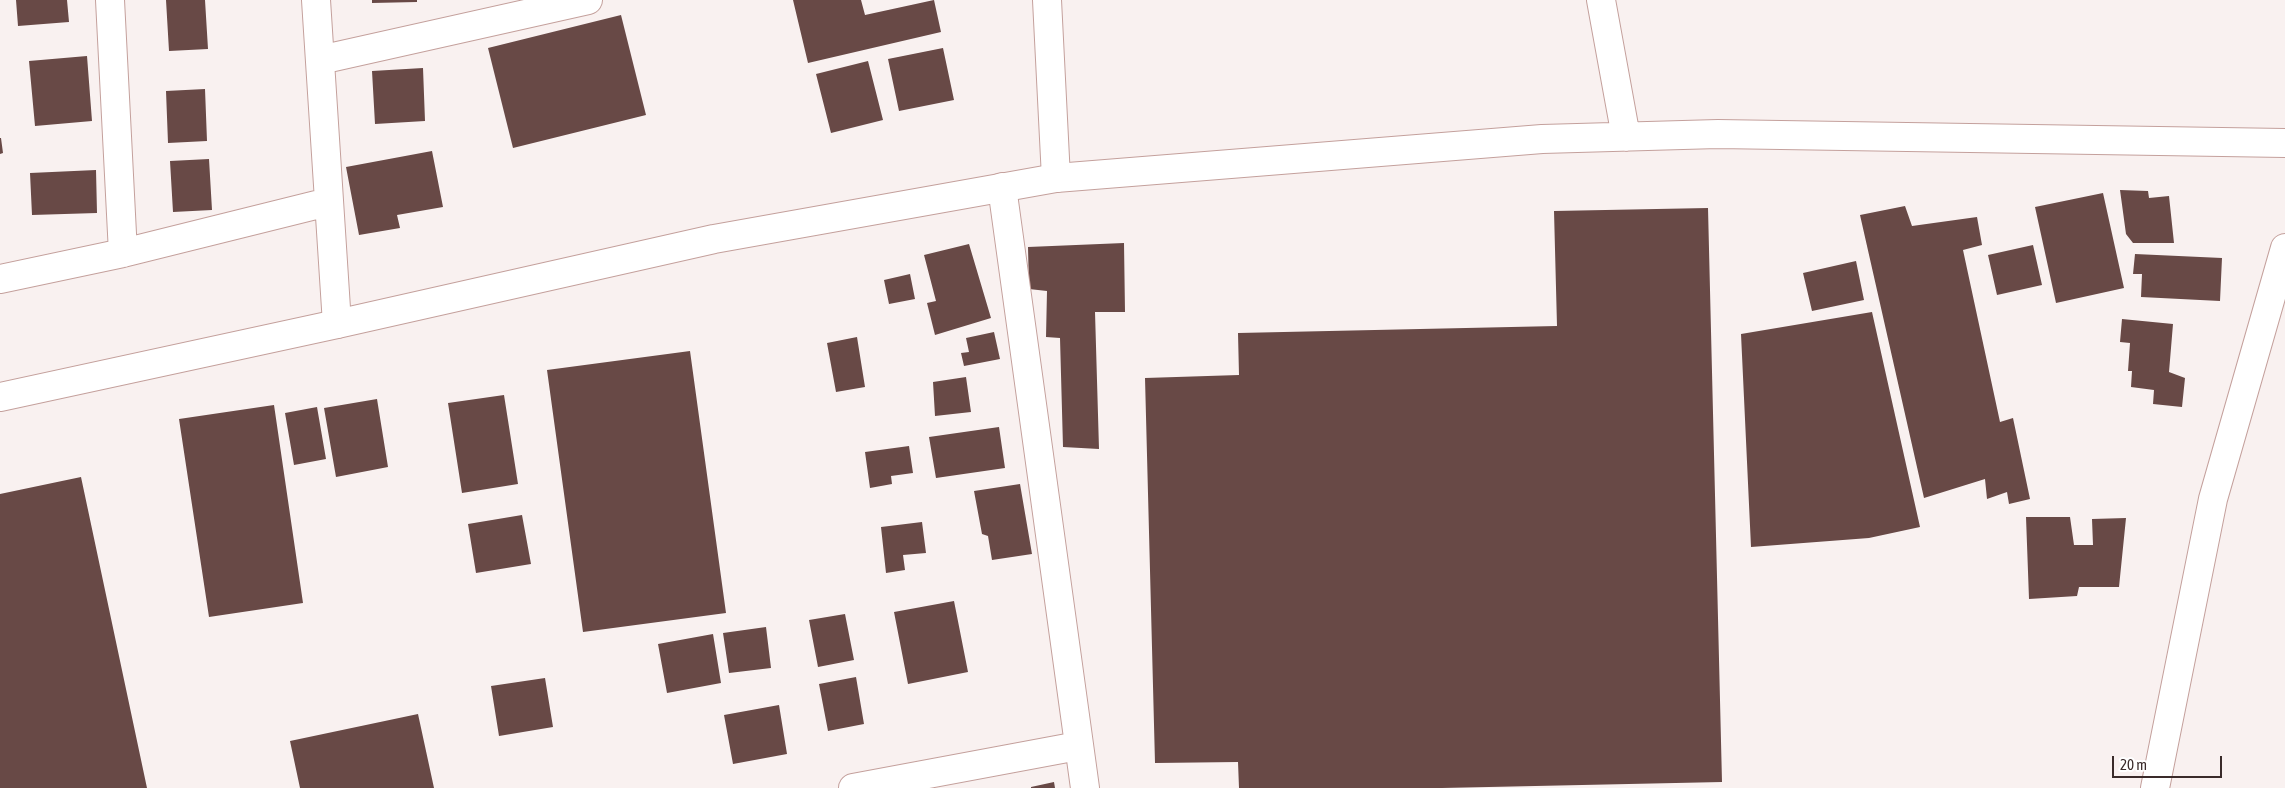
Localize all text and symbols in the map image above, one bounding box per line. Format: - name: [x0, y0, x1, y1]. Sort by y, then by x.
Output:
- scale bar: [2115, 746, 2225, 778]
- text: 20 m: [2120, 756, 2147, 773]

